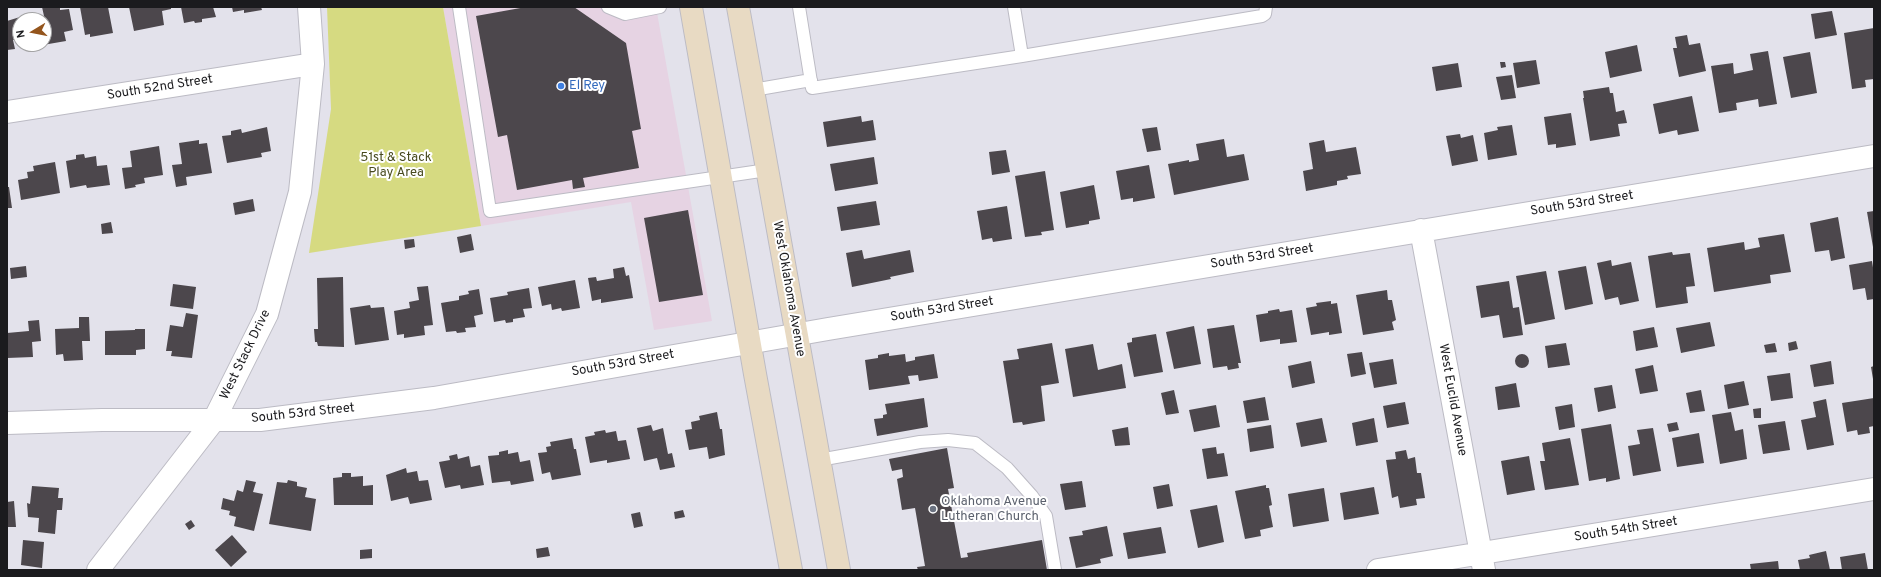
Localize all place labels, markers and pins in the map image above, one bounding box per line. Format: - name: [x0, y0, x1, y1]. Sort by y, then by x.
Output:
- place label: El Rey: [569, 78, 605, 94]
- marker: El Rey: [556, 81, 566, 91]
- place label: Oklahoma Avenue Lutheran Church: [941, 494, 1047, 525]
- marker: Oklahoma Avenue Lutheran Church: [928, 504, 938, 514]

